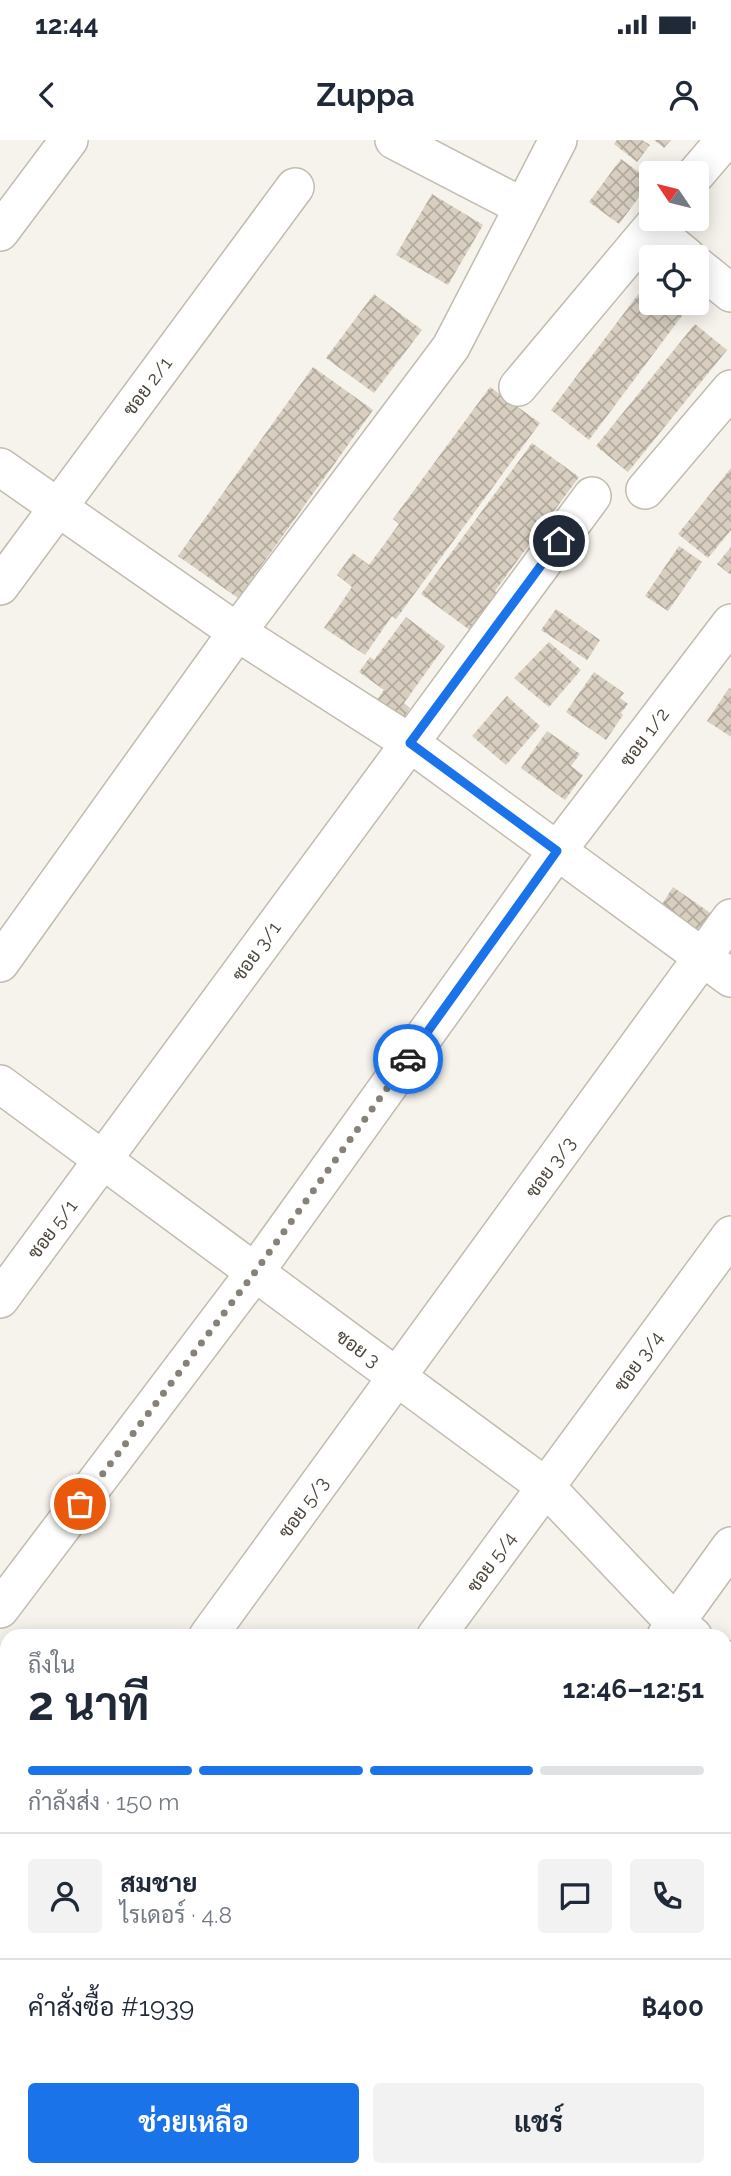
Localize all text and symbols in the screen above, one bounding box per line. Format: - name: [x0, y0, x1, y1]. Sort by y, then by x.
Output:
- text: 12:44: [35, 10, 99, 40]
- icon: back: [28, 76, 66, 114]
- text: Zuppa: [316, 76, 415, 113]
- icon: person: [665, 76, 703, 114]
- north arrow: [639, 161, 709, 231]
- map controls: [639, 161, 709, 315]
- button: locate: [639, 245, 709, 315]
- street label: ซอย 2/1: [118, 352, 176, 420]
- pin: [529, 511, 589, 571]
- icon: home: [540, 522, 578, 560]
- street label: ซอย 1/2: [615, 703, 673, 771]
- street label: ซอย 3/1: [227, 917, 285, 985]
- courier: [373, 1024, 443, 1094]
- icon: car: [389, 1040, 427, 1078]
- street label: ซอย 3/3: [521, 1132, 579, 1202]
- street label: ซอย 5/1: [23, 1195, 81, 1263]
- street label: ซอย 3: [332, 1325, 384, 1371]
- street label: ซอย 3/4: [609, 1327, 667, 1395]
- street label: ซอย 5/3: [274, 1472, 332, 1542]
- pin: [50, 1474, 110, 1534]
- icon: bag: [61, 1485, 99, 1523]
- street label: ซอย 5/4: [462, 1528, 520, 1596]
- text: ถึงใน: [28, 1651, 75, 1678]
- text: 12:46–12:51: [563, 1674, 704, 1704]
- text: 2 นาที: [28, 1677, 150, 1731]
- text: กำลังส่ง · 150 m: [28, 1788, 180, 1815]
- button: person: [28, 1859, 102, 1933]
- button: chat: [538, 1859, 612, 1933]
- button: phone: [630, 1859, 704, 1933]
- text: สมชาย: [120, 1868, 197, 1898]
- text: ไรเดอร์ · 4.8: [120, 1901, 232, 1928]
- text: คำสั่งซื้อ #1939: [28, 1992, 194, 2022]
- text: ฿400: [642, 1992, 704, 2022]
- button: ช่วยเหลือ: [28, 2083, 359, 2163]
- button: แชร์: [373, 2083, 704, 2163]

